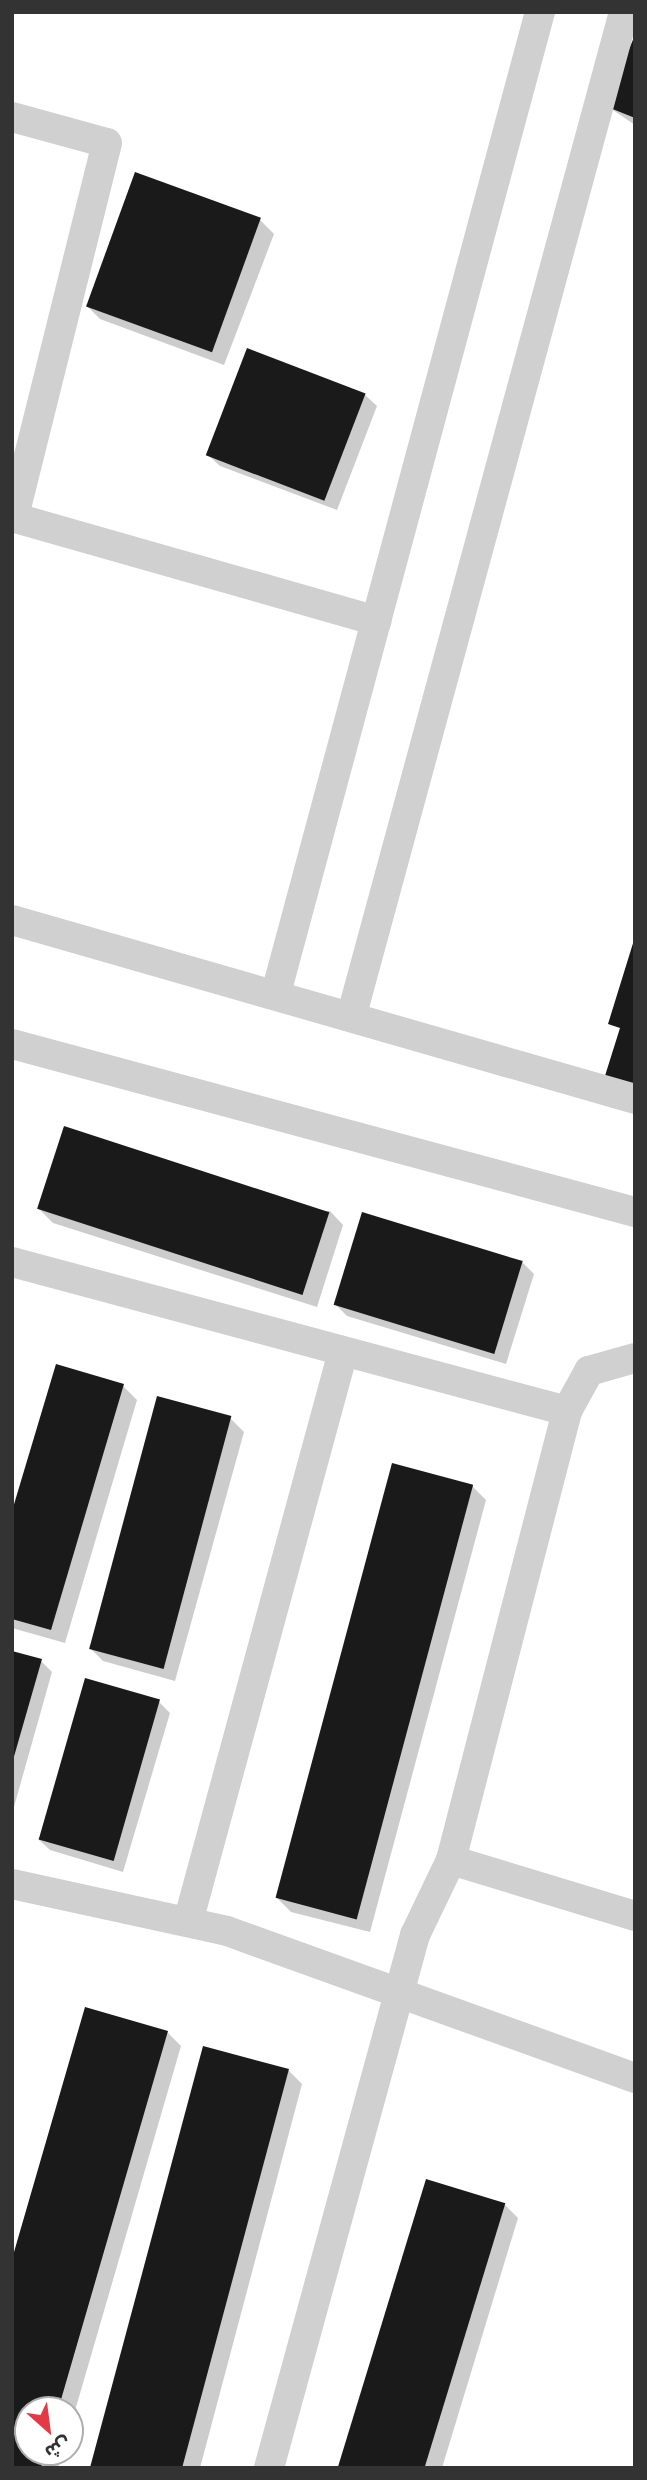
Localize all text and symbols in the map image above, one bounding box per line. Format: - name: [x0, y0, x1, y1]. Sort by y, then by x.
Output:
- north arrow: [14, 2396, 84, 2466]
- text: ش: [41, 2432, 75, 2464]

